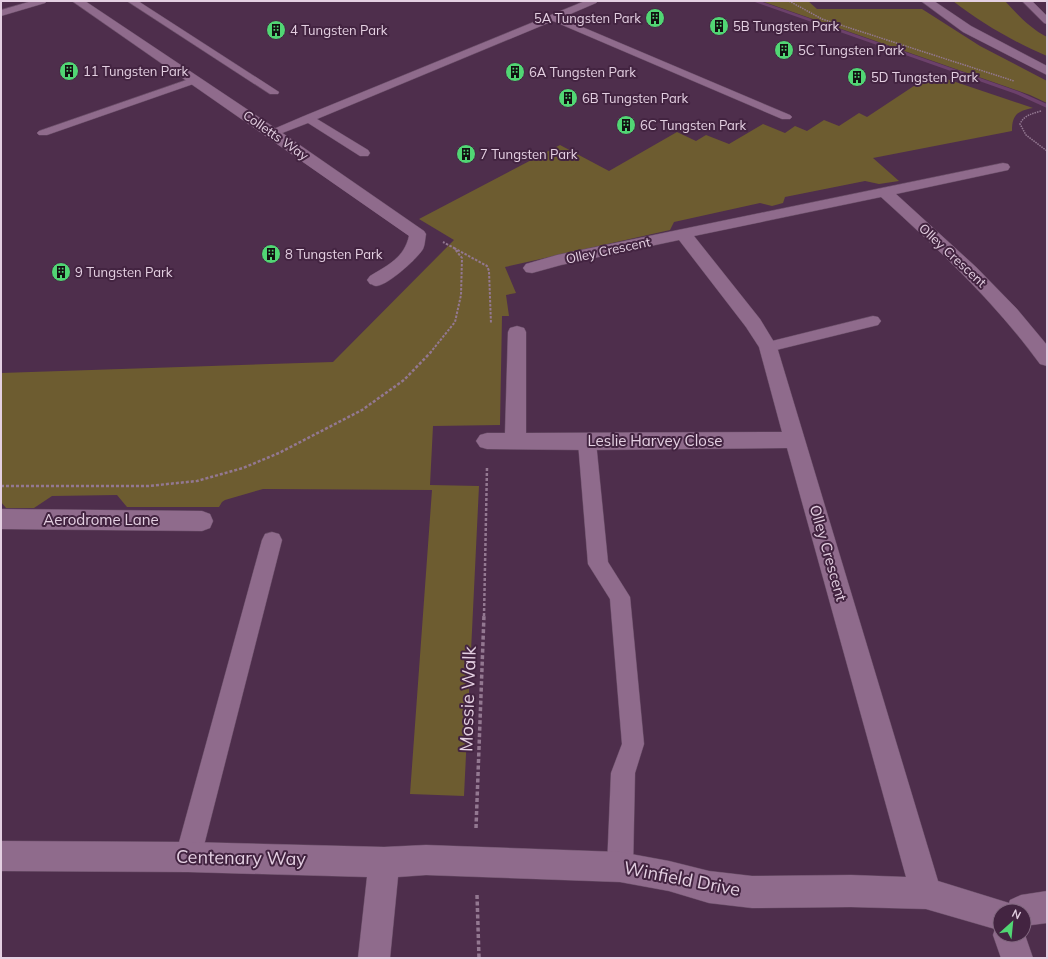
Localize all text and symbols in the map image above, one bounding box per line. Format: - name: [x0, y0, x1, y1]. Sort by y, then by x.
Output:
- building icon: 5A Tungsten Park: [644, 7, 666, 29]
- place label: 5A Tungsten Park: [534, 10, 641, 26]
- building icon: 5B Tungsten Park: [708, 15, 730, 37]
- place label: 5B Tungsten Park: [733, 18, 840, 34]
- building icon: 4 Tungsten Park: [265, 19, 287, 41]
- place label: 4 Tungsten Park: [290, 22, 388, 38]
- building icon: 5C Tungsten Park: [773, 39, 795, 61]
- place label: 5C Tungsten Park: [798, 42, 905, 58]
- building icon: 11 Tungsten Park: [58, 60, 80, 82]
- building icon: 6A Tungsten Park: [504, 61, 526, 83]
- place label: 11 Tungsten Park: [83, 63, 188, 79]
- place label: 6A Tungsten Park: [529, 64, 636, 80]
- building icon: 5D Tungsten Park: [846, 66, 868, 88]
- place label: 5D Tungsten Park: [871, 69, 978, 85]
- building icon: 6B Tungsten Park: [557, 87, 579, 109]
- place label: 6B Tungsten Park: [582, 90, 689, 106]
- street label: Colletts Way: [240, 107, 312, 163]
- building icon: 6C Tungsten Park: [615, 114, 637, 136]
- place label: 6C Tungsten Park: [640, 117, 747, 133]
- building icon: 7 Tungsten Park: [455, 143, 477, 165]
- place label: 7 Tungsten Park: [480, 146, 578, 162]
- street label: Olley Crescent: [916, 220, 990, 291]
- street label: Olley Crescent: [564, 233, 652, 267]
- building icon: 8 Tungsten Park: [260, 243, 282, 265]
- place label: 8 Tungsten Park: [285, 246, 383, 262]
- building icon: 9 Tungsten Park: [50, 261, 72, 283]
- place label: 9 Tungsten Park: [75, 264, 173, 280]
- street label: Leslie Harvey Close: [587, 431, 723, 450]
- street label: Olley Crescent: [806, 502, 851, 603]
- street label: Aerodrome Lane: [43, 510, 159, 529]
- street label: Mossie Walk: [454, 645, 481, 752]
- street label: Centenary Way: [176, 845, 307, 870]
- street label: Winfield Drive: [622, 856, 742, 901]
- north arrow: [992, 903, 1032, 943]
- text: N: [1010, 906, 1023, 922]

